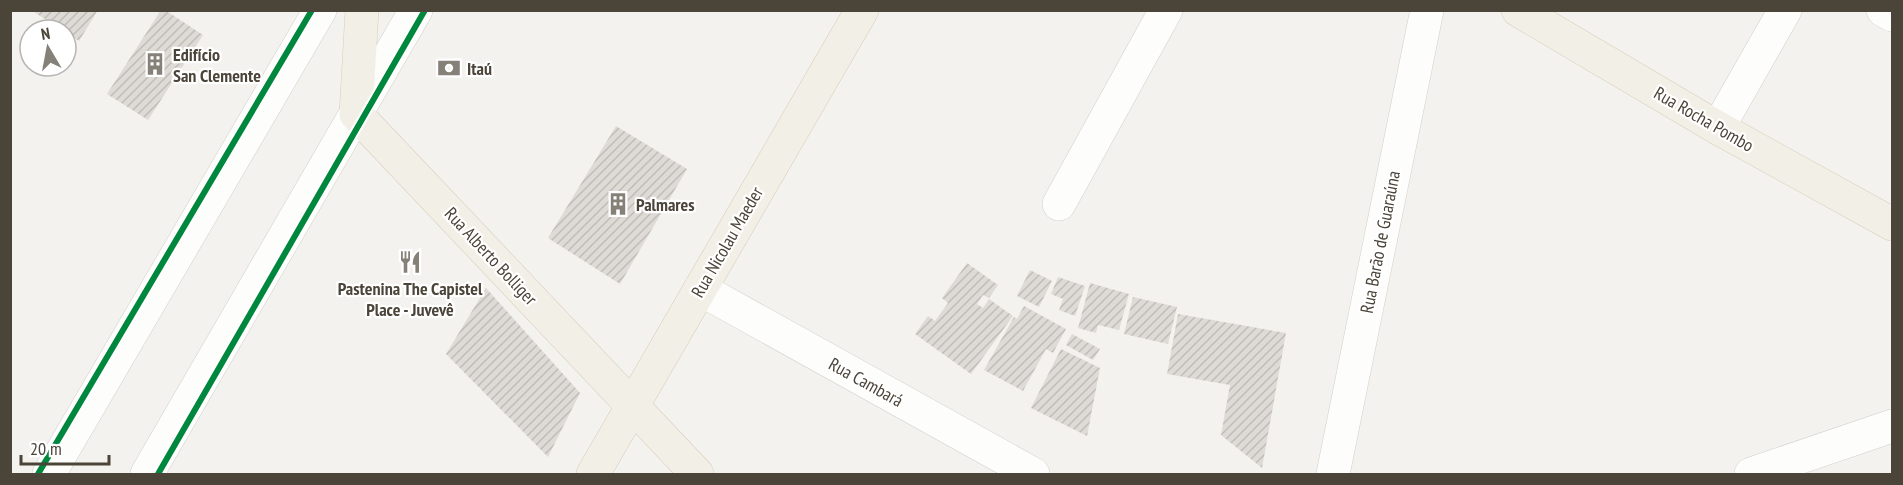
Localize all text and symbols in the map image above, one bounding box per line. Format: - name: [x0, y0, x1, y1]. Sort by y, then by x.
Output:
- north arrow: [18, 18, 78, 78]
- text: N: [39, 23, 51, 44]
- place label: Edifício San Clemente: [173, 43, 261, 87]
- building icon: Edifício San Clemente: [142, 51, 168, 77]
- bank icon: Itaú: [436, 55, 462, 81]
- place label: Itaú: [467, 57, 492, 80]
- street label: Rua Rocha Pombo: [1650, 81, 1758, 157]
- street label: Rua Barão de Guaraúna: [1355, 169, 1405, 315]
- street label: Rua Nicolau Maeder: [686, 182, 768, 302]
- building icon: Palmares: [605, 191, 631, 217]
- place label: Palmares: [636, 193, 695, 216]
- street label: Rua Alberto Bolliger: [440, 202, 542, 310]
- restaurant icon: Pastenina The Capistel Place - Juvevê: [397, 249, 423, 275]
- place label: Pastenina The Capistel Place - Juvevê: [338, 277, 483, 321]
- street label: Rua Cambará: [825, 352, 907, 412]
- scale bar: [21, 428, 110, 466]
- text: 20 m: [30, 437, 62, 460]

